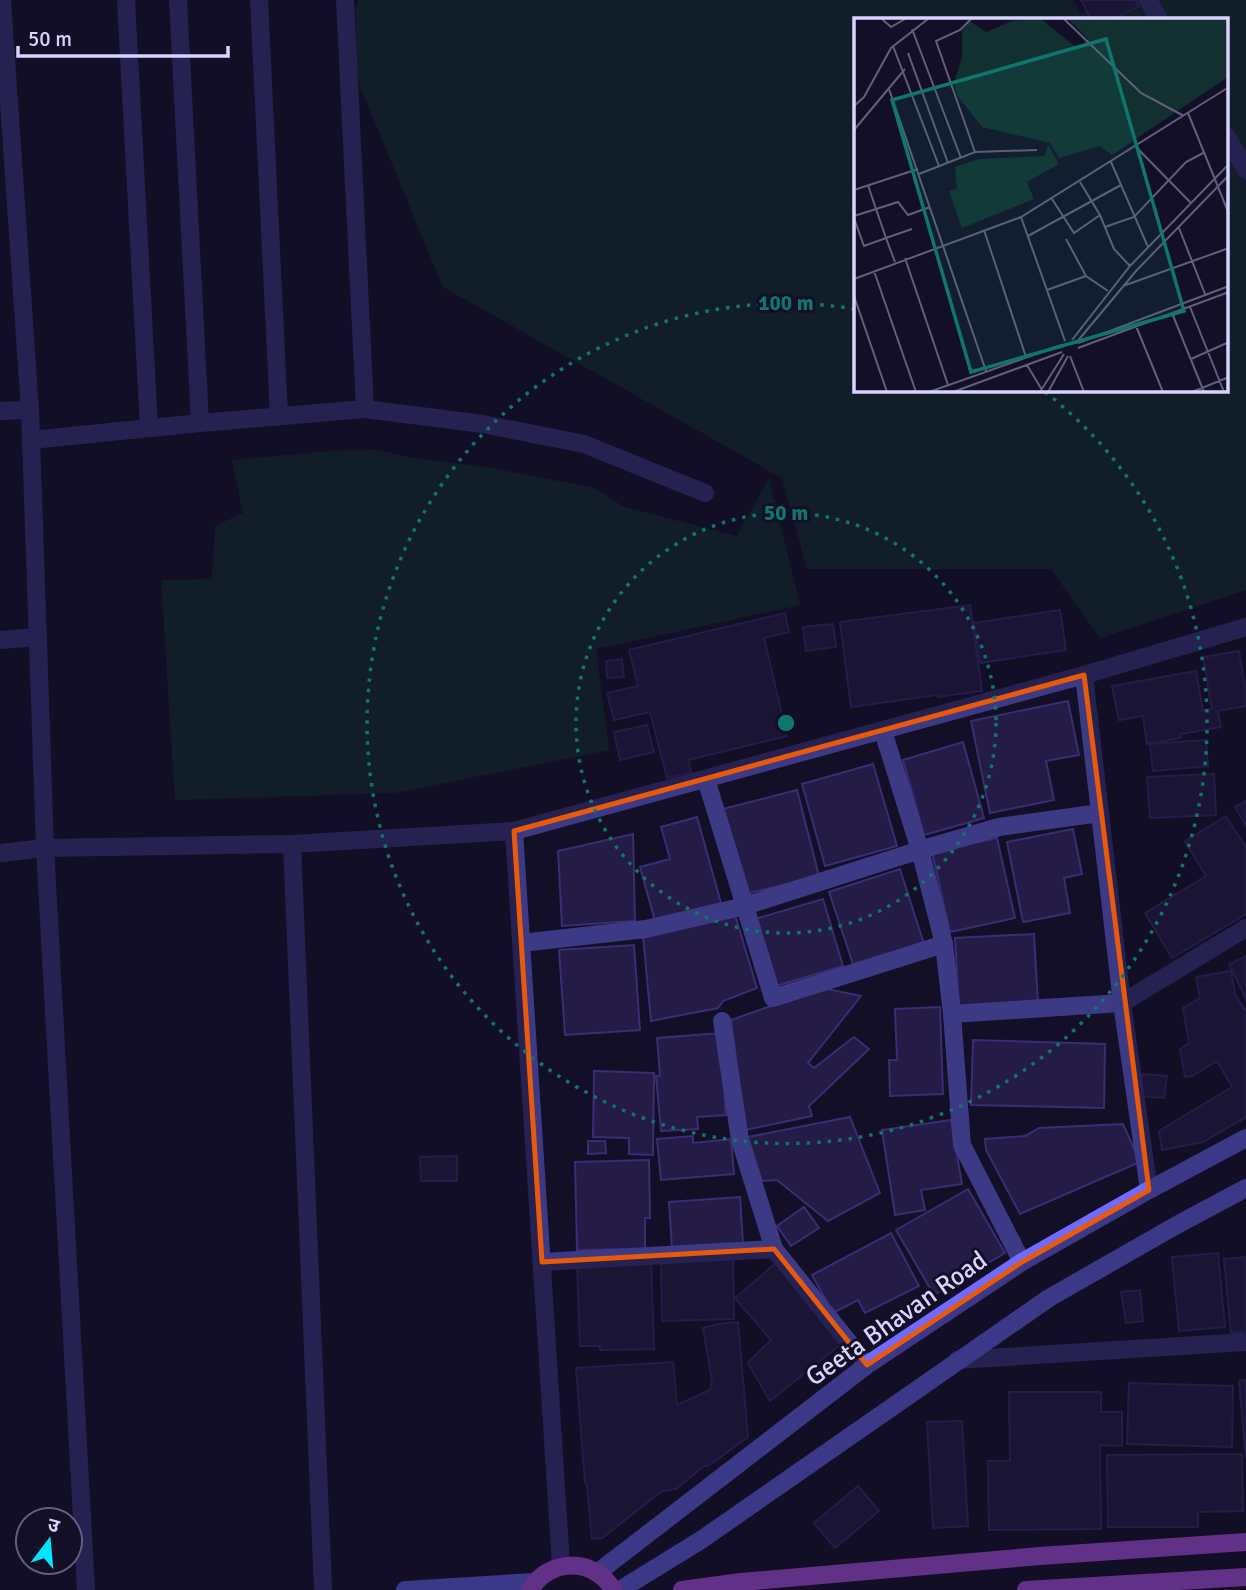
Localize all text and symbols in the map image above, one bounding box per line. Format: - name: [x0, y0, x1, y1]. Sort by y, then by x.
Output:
- scale bar: [18, 14, 228, 58]
- inset map: [854, 18, 1228, 392]
- text: 50 m: [28, 26, 72, 52]
- text: 100 m: [758, 290, 814, 316]
- text: 50 m: [764, 500, 808, 526]
- centre of rings: [774, 711, 798, 735]
- street label: Geeta Bhavan Road: [800, 1244, 993, 1393]
- north arrow: [14, 1506, 84, 1576]
- text: उ: [45, 1513, 63, 1539]

